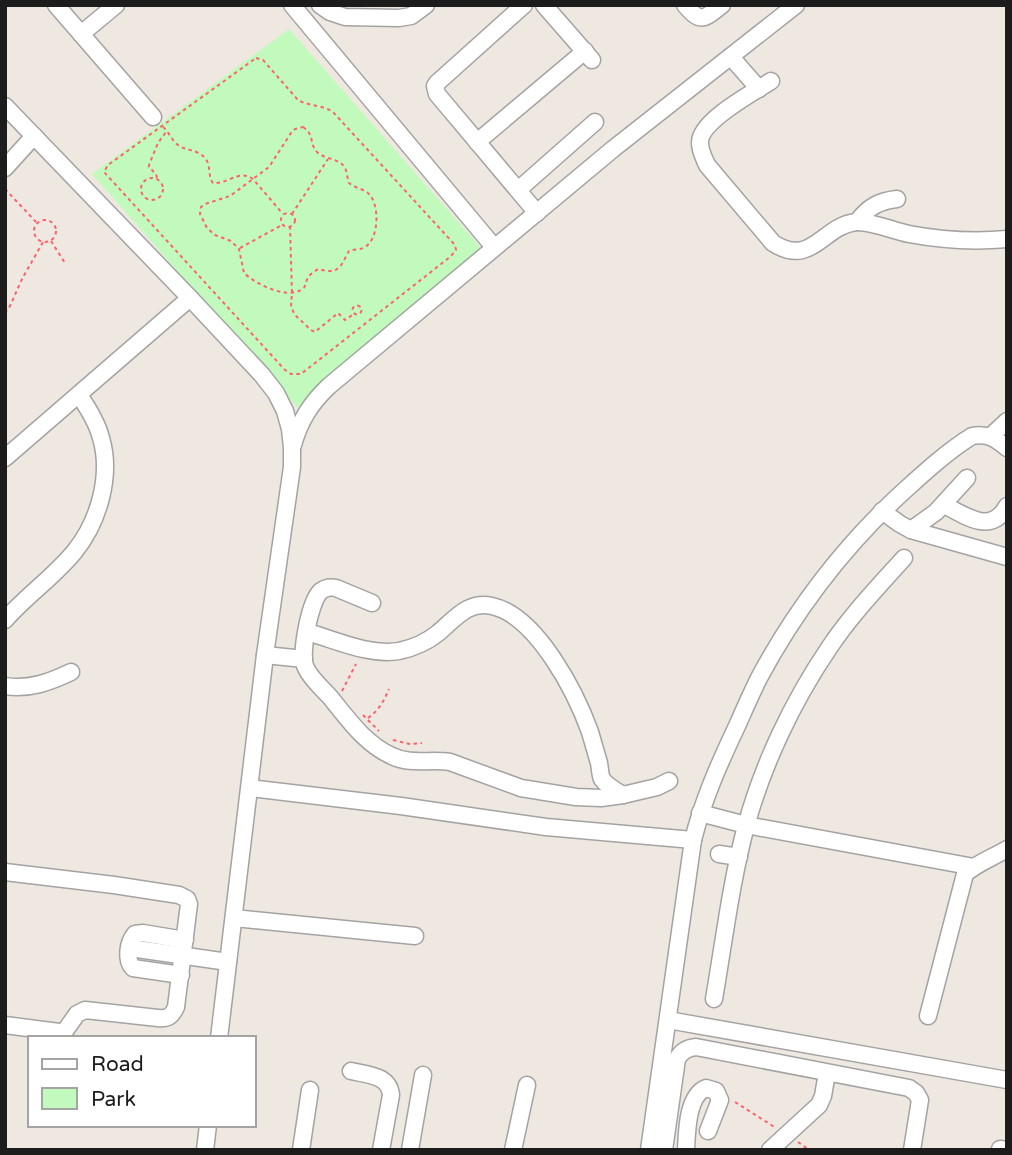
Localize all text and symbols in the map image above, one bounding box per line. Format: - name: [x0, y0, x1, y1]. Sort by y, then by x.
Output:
- legend: [28, 1036, 256, 1127]
- text: Road: [91, 1052, 144, 1077]
- text: Park: [91, 1087, 136, 1112]

